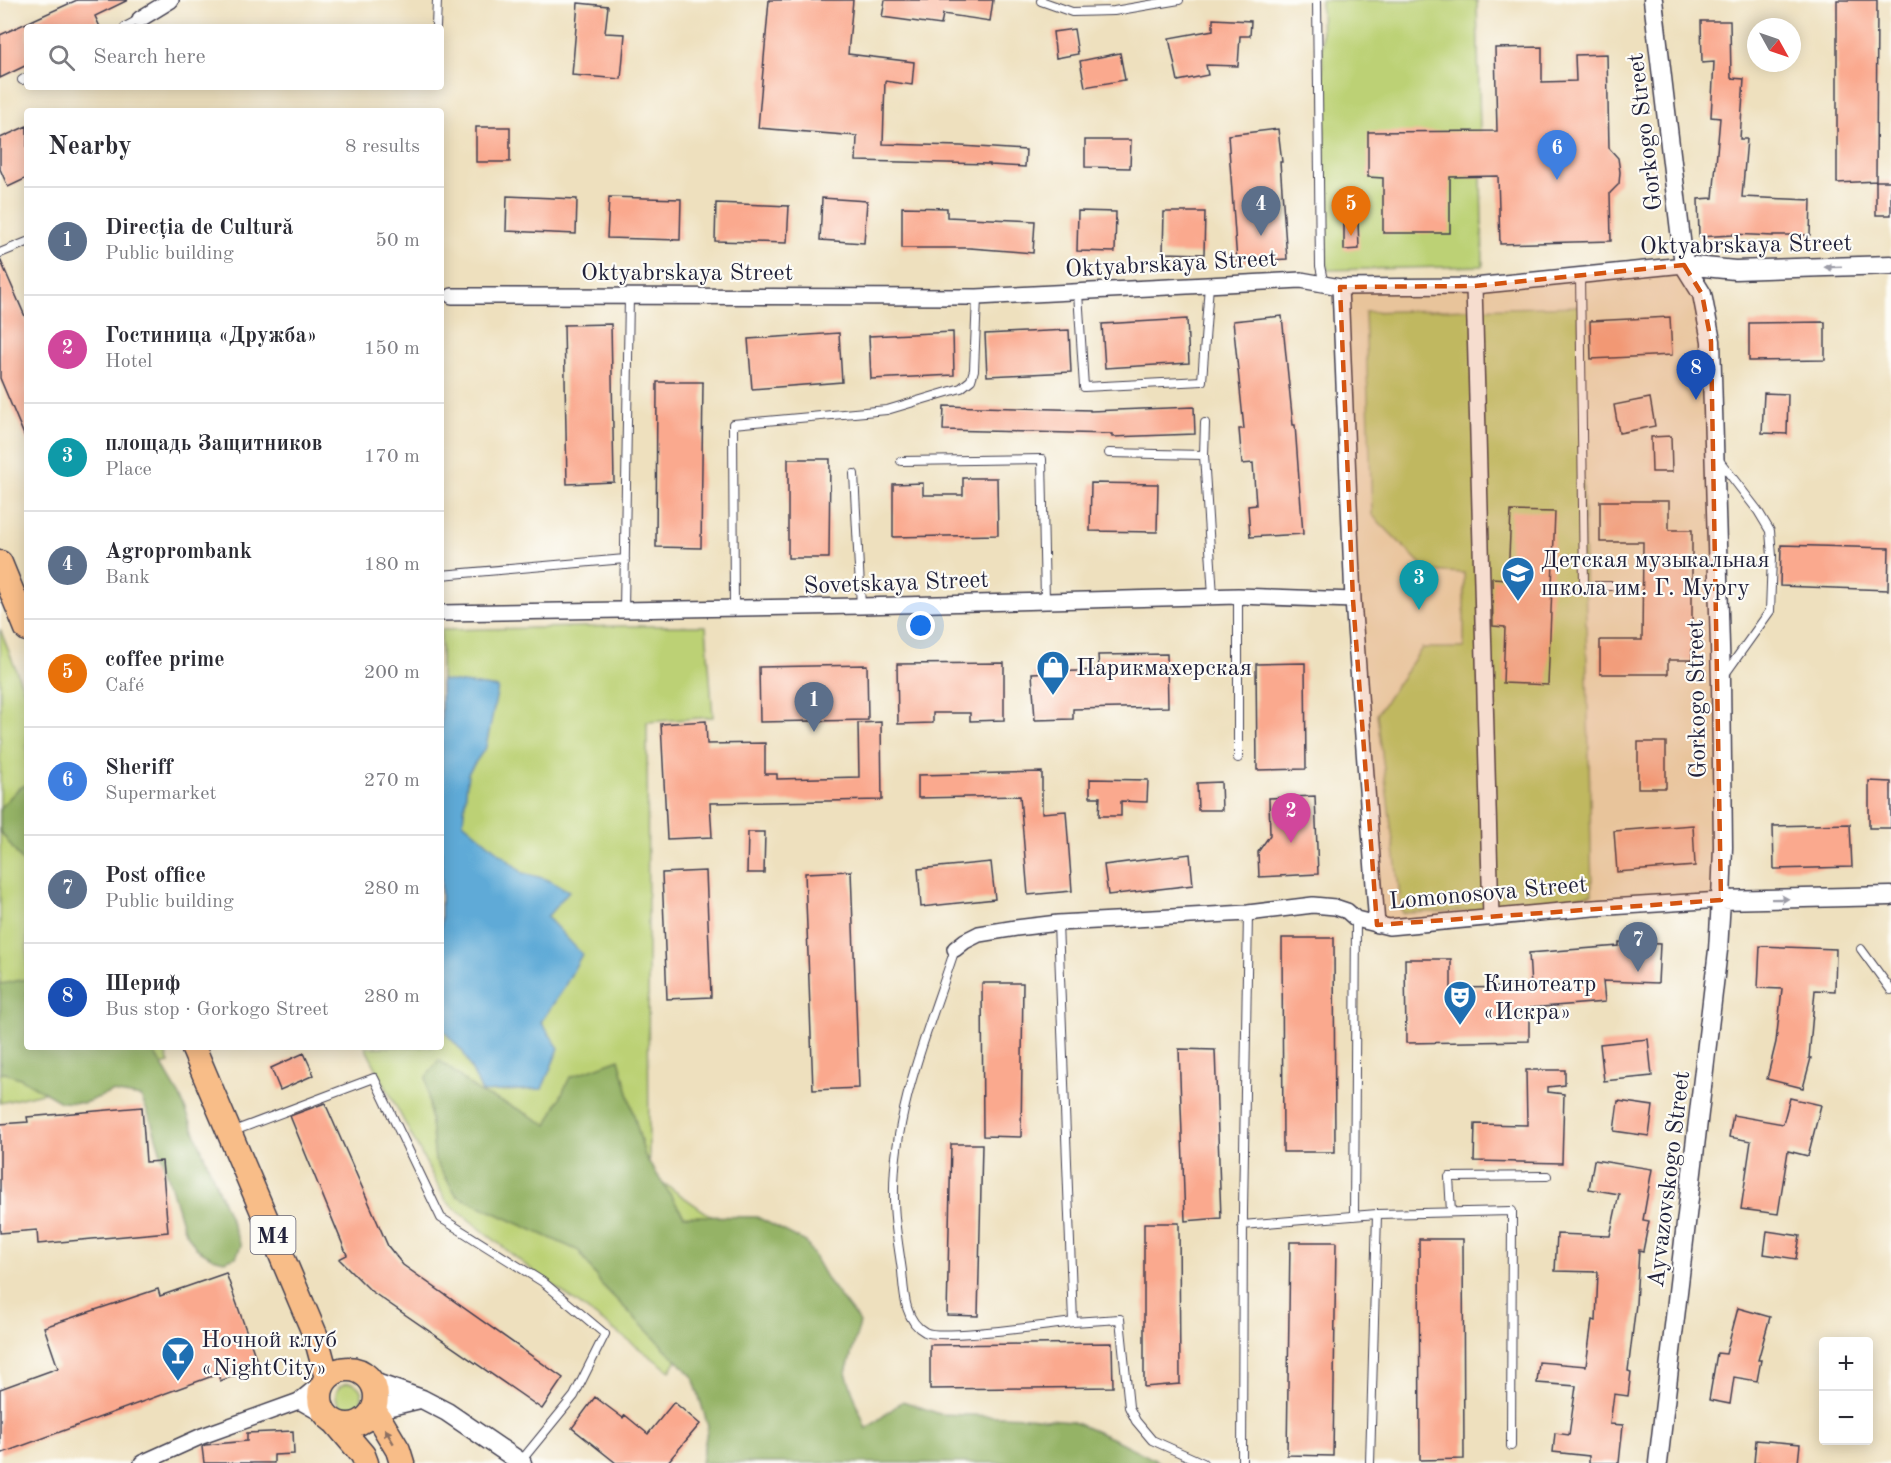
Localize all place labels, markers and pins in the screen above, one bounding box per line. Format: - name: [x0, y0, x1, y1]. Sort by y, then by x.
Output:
- pin: 6: [1538, 130, 1576, 180]
- pin: 4: [1242, 186, 1280, 236]
- pin: 5: [1332, 186, 1370, 236]
- pin: 8: [1676, 350, 1716, 400]
- place label: Детская музыкальная школа им. Г. Мургу: [1541, 549, 1770, 601]
- school or university icon: Детская музыкальная школа им. Г. Мургу: [1500, 555, 1536, 602]
- pin: 3: [1400, 560, 1438, 610]
- shop icon: Парикмахерская: [1035, 649, 1071, 696]
- place label: Парикмахерская: [1076, 657, 1252, 681]
- pin: 1: [794, 682, 834, 732]
- pin: 2: [1272, 794, 1310, 843]
- pin: 7: [1618, 922, 1658, 972]
- place label: Кинотеатр «Искра»: [1483, 973, 1596, 1025]
- theatre icon: Кинотеатр «Искра»: [1442, 979, 1478, 1026]
- place label: Ночной клуб «NightCity»: [201, 1329, 337, 1381]
- bar icon: Ночной клуб «NightCity»: [160, 1335, 196, 1382]

